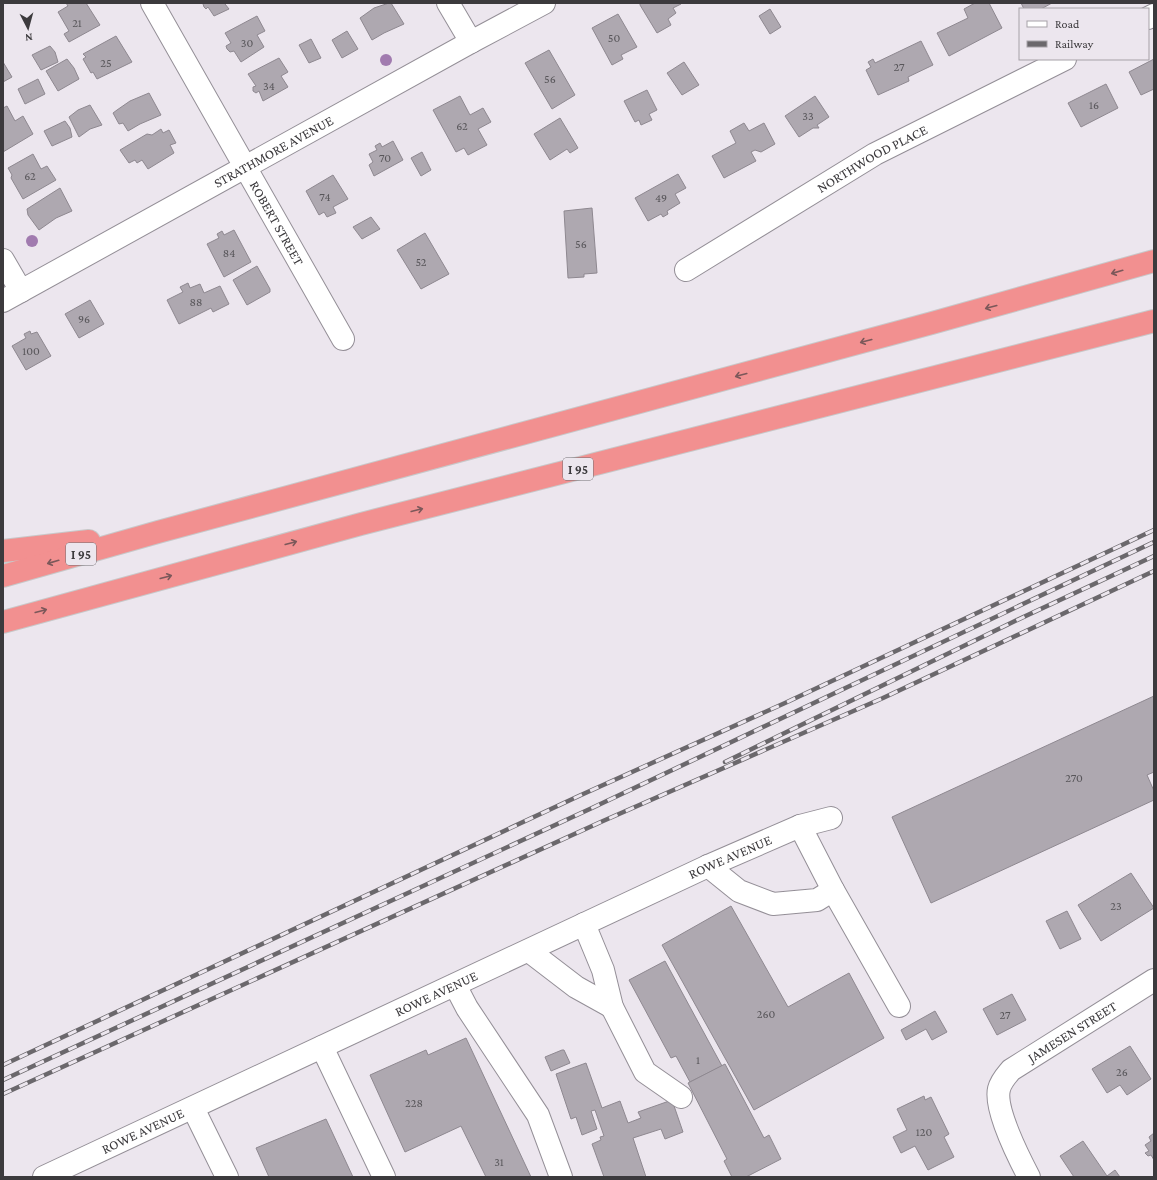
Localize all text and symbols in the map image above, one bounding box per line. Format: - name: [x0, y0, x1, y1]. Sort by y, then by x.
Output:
- north arrow: [8, 8, 48, 48]
- legend: [1019, 8, 1149, 60]
- house number: 21: [72, 16, 82, 30]
- text: Road: [1055, 17, 1080, 31]
- house number: 50: [608, 31, 620, 45]
- text: N: [24, 32, 33, 44]
- house number: 30: [241, 36, 253, 50]
- text: Railway: [1055, 37, 1094, 51]
- house number: 25: [100, 56, 112, 70]
- house number: 27: [893, 60, 905, 74]
- house number: 56: [544, 72, 556, 86]
- house number: 34: [263, 79, 275, 93]
- house number: 16: [1089, 98, 1099, 112]
- house number: 33: [802, 109, 814, 123]
- street label: STRATHMORE AVENUE: [211, 112, 336, 191]
- house number: 62: [456, 119, 468, 133]
- street label: NORTHWOOD PLACE: [814, 121, 930, 196]
- house number: 70: [379, 151, 391, 165]
- house number: 62: [24, 169, 36, 183]
- street label: ROBERT STREET: [247, 178, 308, 268]
- house number: 74: [319, 190, 331, 204]
- house number: 49: [655, 191, 667, 205]
- house number: 56: [575, 237, 587, 251]
- house number: 84: [223, 246, 235, 260]
- house number: 52: [415, 255, 427, 269]
- one-way arrow: [1110, 269, 1123, 276]
- house number: 88: [190, 295, 202, 309]
- one-way arrow: [985, 304, 998, 311]
- house number: 96: [78, 312, 90, 326]
- one-way arrow: [860, 338, 873, 345]
- house number: 100: [22, 344, 40, 358]
- one-way arrow: [734, 372, 747, 379]
- road number: I 95: [563, 458, 593, 480]
- one-way arrow: [410, 505, 423, 513]
- one-way arrow: [285, 539, 298, 546]
- road number: I 95: [66, 543, 96, 565]
- one-way arrow: [47, 559, 60, 566]
- one-way arrow: [159, 573, 172, 580]
- one-way arrow: [34, 607, 47, 615]
- house number: 270: [1065, 771, 1083, 785]
- street label: ROWE AVENUE: [686, 831, 774, 882]
- house number: 23: [1110, 899, 1122, 913]
- street label: ROWE AVENUE: [392, 967, 480, 1019]
- street label: JAMESEN STREET: [1023, 997, 1120, 1067]
- house number: 260: [757, 1007, 776, 1021]
- house number: 27: [999, 1008, 1011, 1022]
- house number: 1: [696, 1053, 700, 1067]
- house number: 26: [1116, 1065, 1128, 1079]
- house number: 228: [405, 1096, 423, 1110]
- street label: ROWE AVENUE: [99, 1104, 187, 1157]
- house number: 120: [916, 1125, 932, 1139]
- house number: 31: [494, 1155, 504, 1169]

